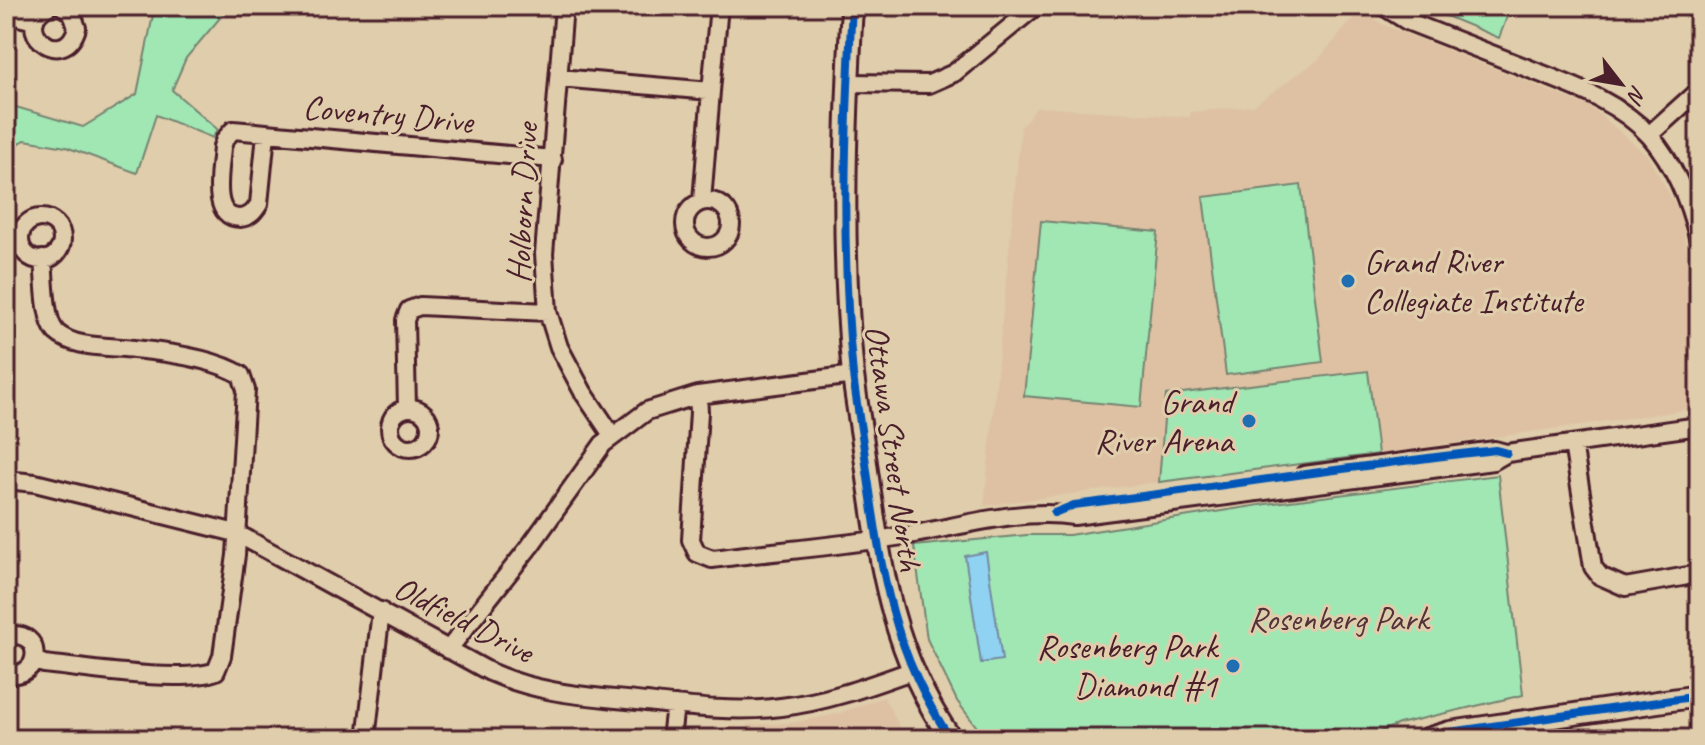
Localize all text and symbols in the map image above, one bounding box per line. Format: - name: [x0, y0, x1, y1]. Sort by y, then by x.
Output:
- north arrow: [1581, 44, 1661, 124]
- text: N: [1620, 81, 1653, 110]
- street label: Coventry Drive: [301, 85, 477, 143]
- street label: Holborn Drive: [496, 119, 548, 284]
- place label: Grand River Collegiate Institute: [1364, 240, 1585, 322]
- marker: Grand River Collegiate Institute: [1339, 272, 1357, 290]
- street label: Ottawa Street North: [855, 322, 933, 574]
- place label: Grand River Arena: [1095, 380, 1238, 462]
- marker: Grand River Arena: [1240, 412, 1258, 430]
- street label: Oldfield Drive: [387, 566, 543, 673]
- park label: Rosenberg Park: [1248, 597, 1431, 640]
- place label: Rosenberg Park Diamond #1: [1037, 625, 1220, 707]
- marker: Rosenberg Park Diamond #1: [1224, 657, 1242, 675]

